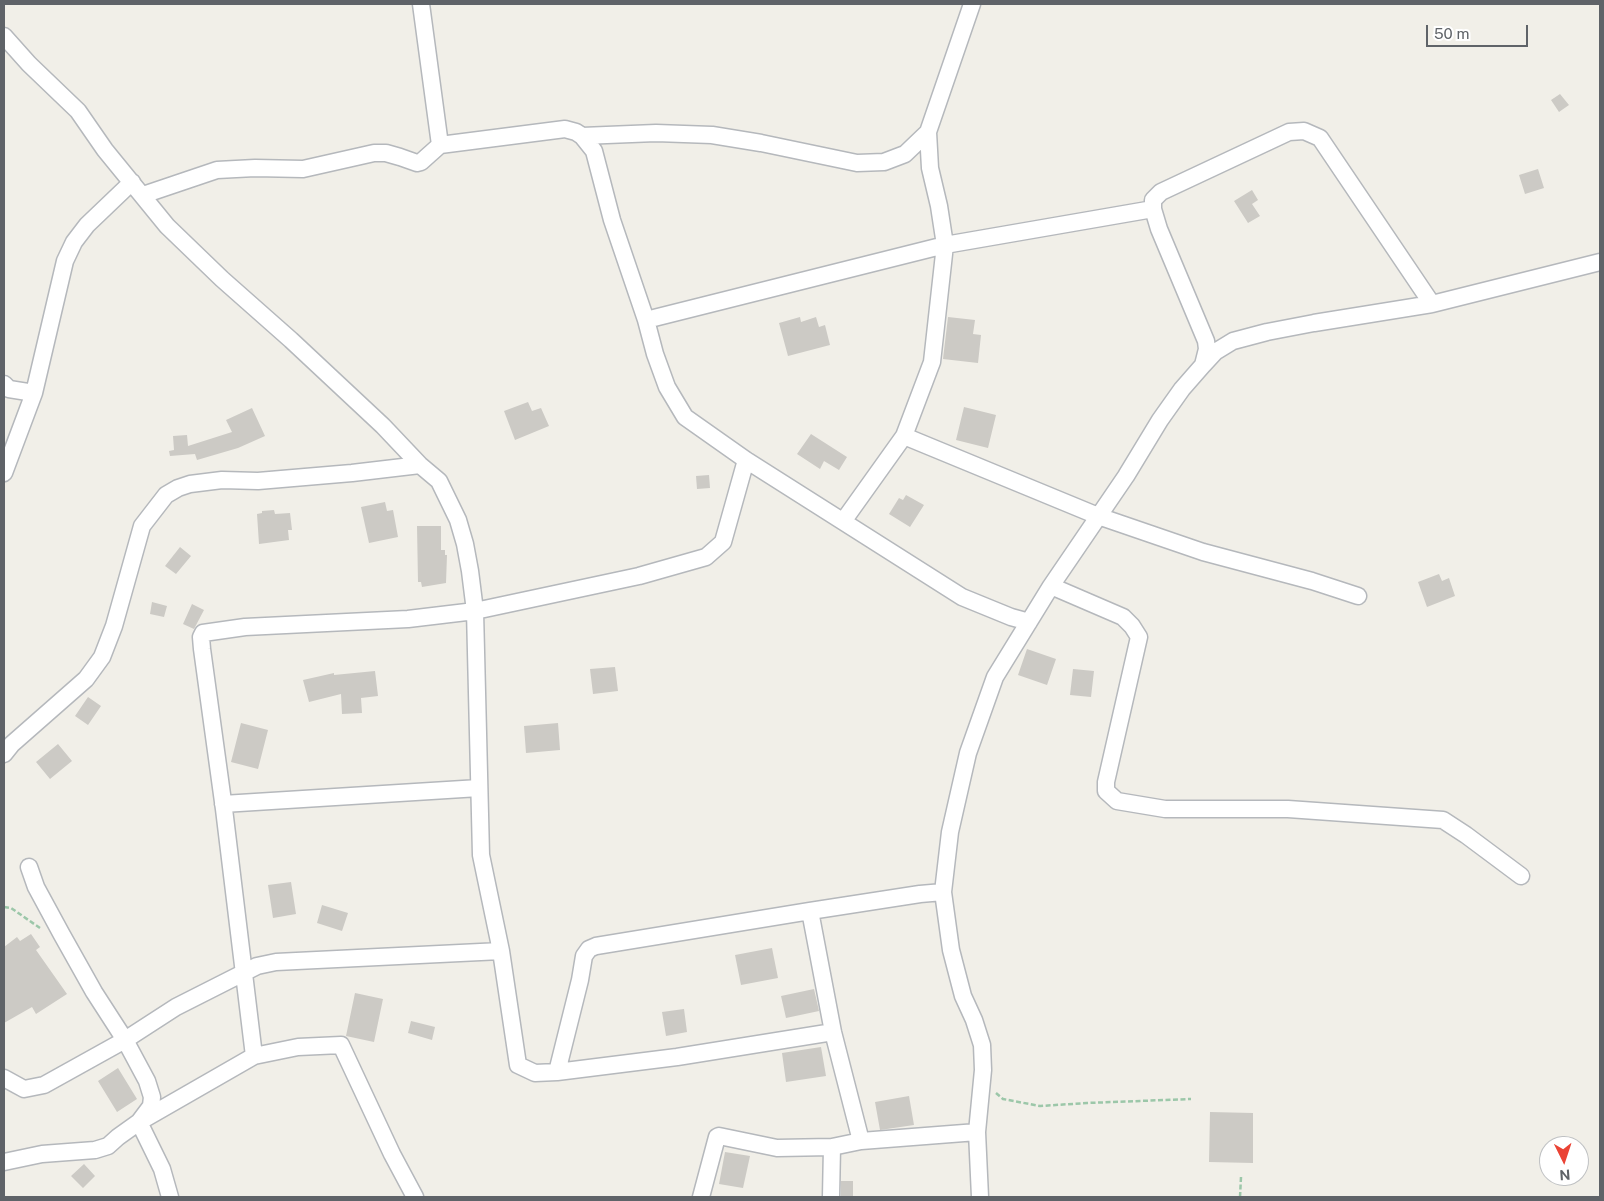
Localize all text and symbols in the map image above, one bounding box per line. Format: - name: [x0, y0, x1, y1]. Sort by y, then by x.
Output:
- scale bar: [1429, 15, 1532, 47]
- text: 50 m: [1434, 25, 1469, 42]
- north arrow: [1539, 1136, 1589, 1186]
- text: N: [1559, 1167, 1571, 1183]

